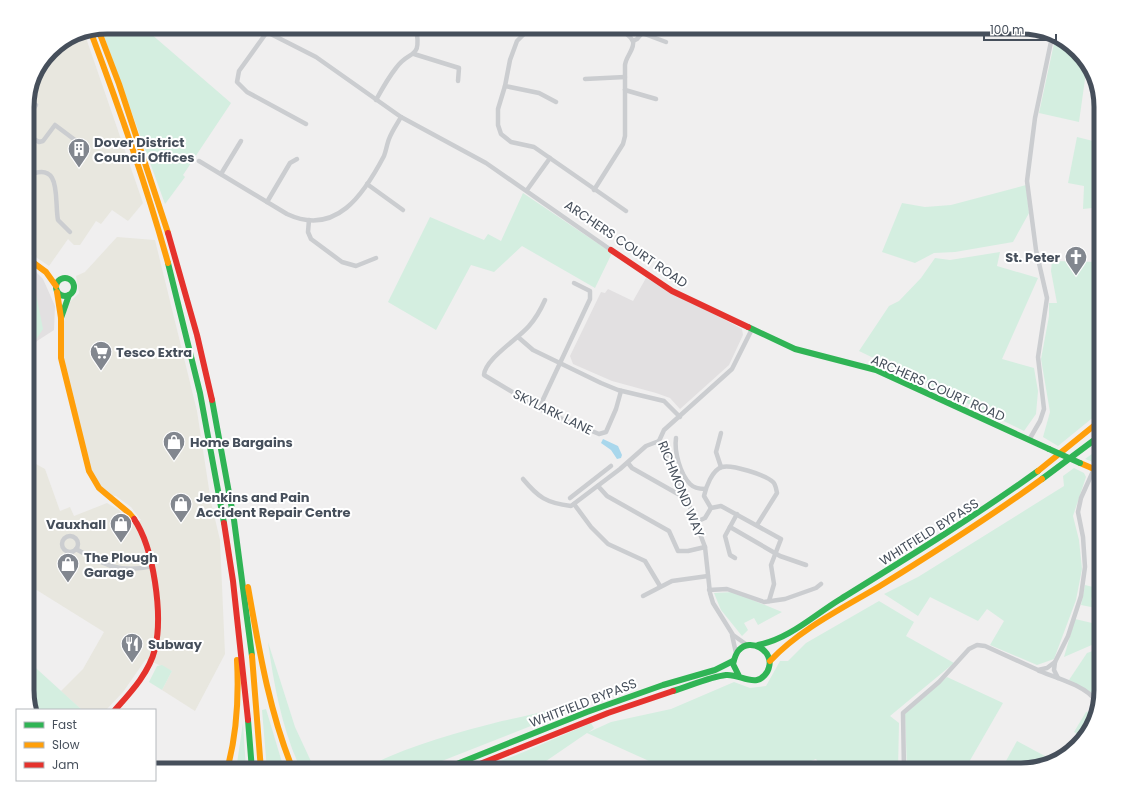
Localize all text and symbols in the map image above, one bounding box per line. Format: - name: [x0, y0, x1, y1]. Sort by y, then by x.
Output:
- scale bar: [984, 16, 1056, 42]
- text: 100 m: [990, 21, 1024, 38]
- place label: Dover District Council Offices: [94, 133, 195, 167]
- building icon: Dover District Council Offices: [66, 136, 92, 169]
- street label: ARCHERS COURT ROAD: [561, 196, 691, 292]
- church icon: St. Peter: [1063, 244, 1089, 277]
- place label: St. Peter: [1005, 248, 1060, 267]
- supermarket icon: Tesco Extra: [88, 339, 114, 372]
- place label: Tesco Extra: [116, 343, 192, 362]
- street label: ARCHERS COURT ROAD: [868, 350, 1008, 426]
- street label: SKYLARK LANE: [510, 384, 596, 440]
- shop icon: Home Bargains: [161, 429, 187, 462]
- place label: Home Bargains: [190, 433, 293, 452]
- street label: RICHMOND WAY: [653, 438, 709, 540]
- place label: Jenkins and Pain Accident Repair Centre: [196, 488, 351, 522]
- shop icon: Jenkins and Pain Accident Repair Centre: [168, 491, 194, 524]
- street label: WHITFIELD BYPASS: [876, 494, 982, 570]
- shop icon: Vauxhall: [108, 511, 134, 544]
- place label: Vauxhall: [46, 515, 106, 534]
- place label: The Plough Garage: [84, 548, 158, 582]
- shop icon: The Plough Garage: [55, 551, 81, 584]
- restaurant icon: Subway: [119, 631, 145, 664]
- place label: Subway: [148, 635, 203, 654]
- street label: WHITFIELD BYPASS: [527, 674, 639, 732]
- legend: [16, 709, 156, 781]
- text: Fast: [52, 716, 77, 733]
- text: Slow: [52, 736, 80, 753]
- text: Jam: [52, 756, 79, 773]

